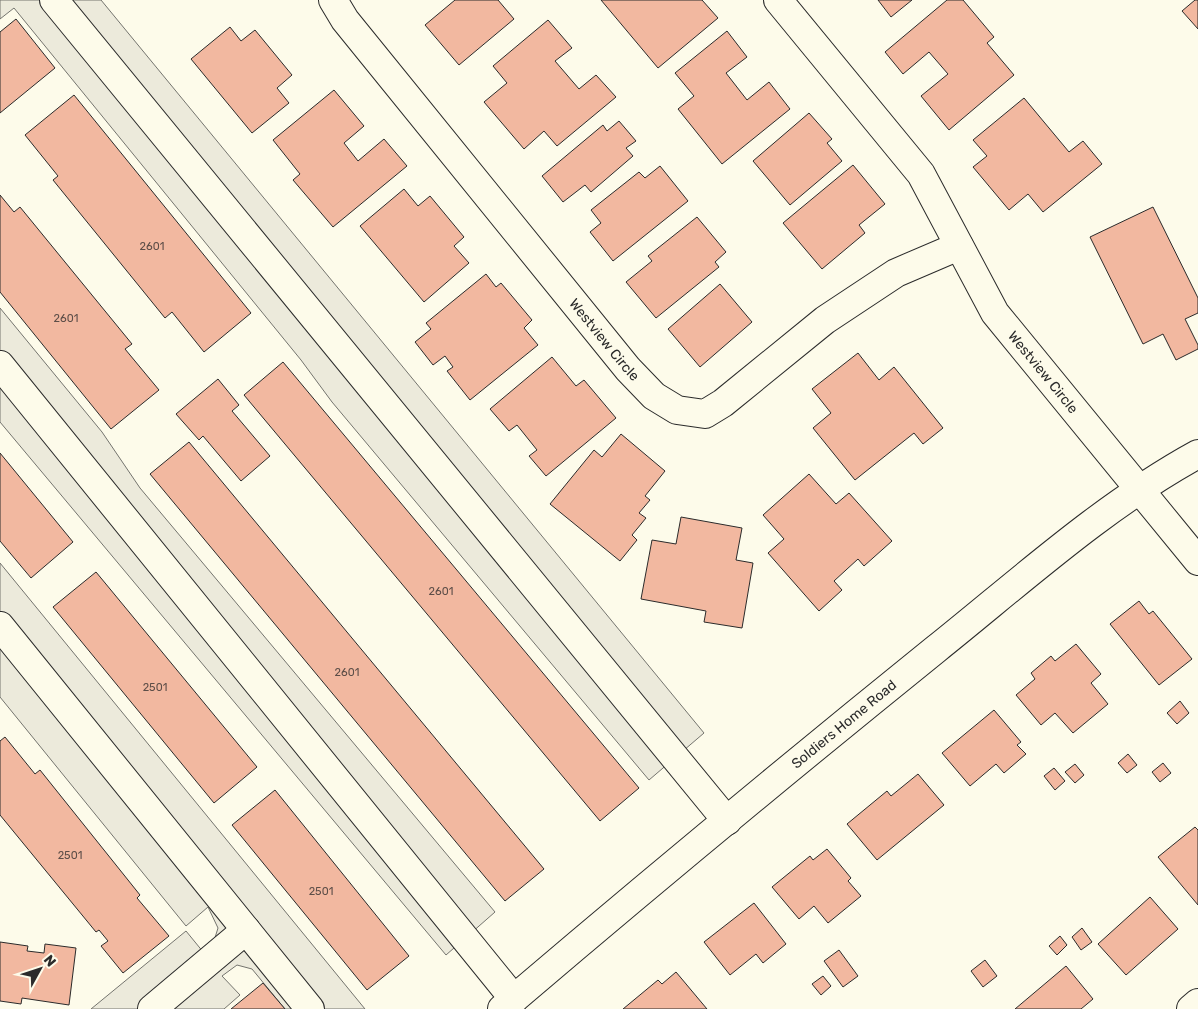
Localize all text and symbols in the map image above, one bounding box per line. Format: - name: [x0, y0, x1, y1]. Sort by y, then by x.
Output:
- house number: 2601: [140, 240, 164, 253]
- street label: Westview Circle: [565, 295, 643, 385]
- house number: 2601: [54, 312, 78, 325]
- street label: Westview Circle: [1004, 328, 1082, 417]
- house number: 2601: [429, 585, 453, 598]
- house number: 2601: [335, 666, 359, 679]
- street label: Soldiers Home Road: [788, 676, 900, 772]
- house number: 2501: [143, 681, 167, 694]
- house number: 2501: [58, 849, 82, 862]
- house number: 2501: [309, 885, 333, 898]
- north arrow: [15, 944, 65, 994]
- text: N: [40, 952, 59, 970]

